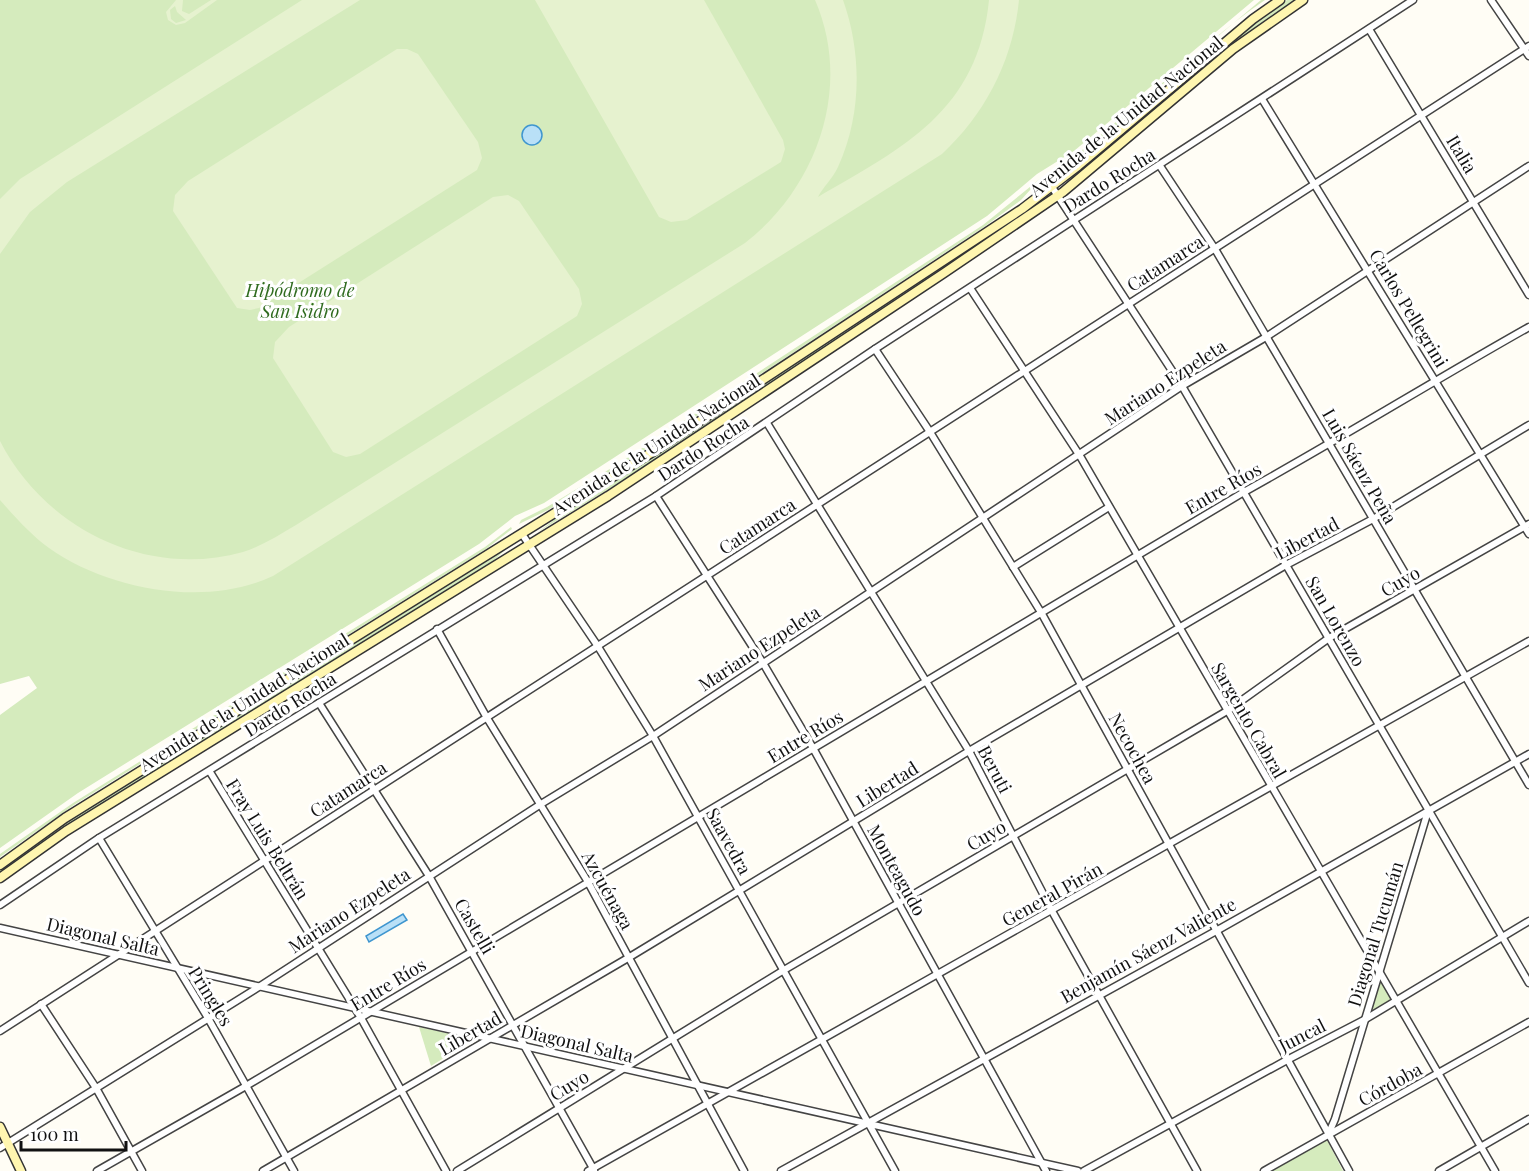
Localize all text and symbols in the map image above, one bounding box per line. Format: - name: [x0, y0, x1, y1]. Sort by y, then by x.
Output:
- street label: Avenida de la Unidad Nacional: [1023, 30, 1228, 202]
- street label: Italia: [1441, 130, 1483, 178]
- street label: Dardo Rocha: [1058, 142, 1160, 218]
- street label: Catamarca: [1122, 229, 1208, 297]
- street label: Carlos Pellegrini: [1364, 244, 1454, 372]
- park label: Hipódromo de San Isidro: [245, 278, 355, 323]
- street label: Mariano Ezpeleta: [1100, 334, 1230, 430]
- street label: Avenida de la Unidad Nacional: [547, 368, 764, 521]
- street label: Luis Sáenz Peña: [1317, 404, 1403, 528]
- street label: Dardo Rocha: [653, 410, 753, 486]
- street label: Entre Ríos: [1181, 457, 1265, 519]
- street label: Catamarca: [714, 492, 800, 560]
- street label: Libertad: [1271, 511, 1344, 565]
- street label: Cuyo: [1376, 560, 1424, 602]
- street label: San Lorenzo: [1301, 572, 1372, 671]
- street label: Mariano Ezpeleta: [694, 600, 824, 696]
- street label: Avenida de la Unidad Nacional: [134, 627, 353, 777]
- street label: Sargento Cabral: [1206, 658, 1292, 782]
- street label: Dardo Rocha: [239, 666, 341, 742]
- street label: Entre Ríos: [763, 704, 847, 768]
- street label: Necochea: [1104, 708, 1162, 788]
- street label: Beruti: [973, 741, 1017, 797]
- street label: Catamarca: [305, 755, 391, 823]
- street label: Libertad: [851, 755, 923, 812]
- street label: Fray Luis Beltrán: [221, 774, 315, 904]
- street label: Saavedra: [701, 803, 757, 879]
- street label: Cuyo: [962, 814, 1010, 856]
- street label: Monteagudo: [862, 820, 932, 920]
- street label: Azcuénaga: [576, 846, 639, 934]
- street label: General Pirán: [997, 856, 1107, 932]
- street label: Diagonal Tucumán: [1342, 858, 1409, 1010]
- street label: Mariano Ezpeleta: [284, 862, 414, 958]
- street label: Benjamín Sáenz Valiente: [1056, 892, 1240, 1008]
- street label: Castelli: [449, 894, 501, 958]
- street label: Diagonal Salta: [44, 911, 162, 961]
- street label: Entre Ríos: [346, 952, 430, 1016]
- street label: Pringles: [183, 962, 239, 1030]
- street label: Libertad: [434, 1005, 506, 1061]
- street label: Juncal: [1274, 1013, 1330, 1057]
- street label: Diagonal Salta: [518, 1018, 636, 1068]
- street label: Córdoba: [1354, 1057, 1426, 1111]
- street label: Cuyo: [545, 1064, 593, 1106]
- scale bar: [21, 1114, 126, 1152]
- text: 100 m: [30, 1122, 79, 1146]

